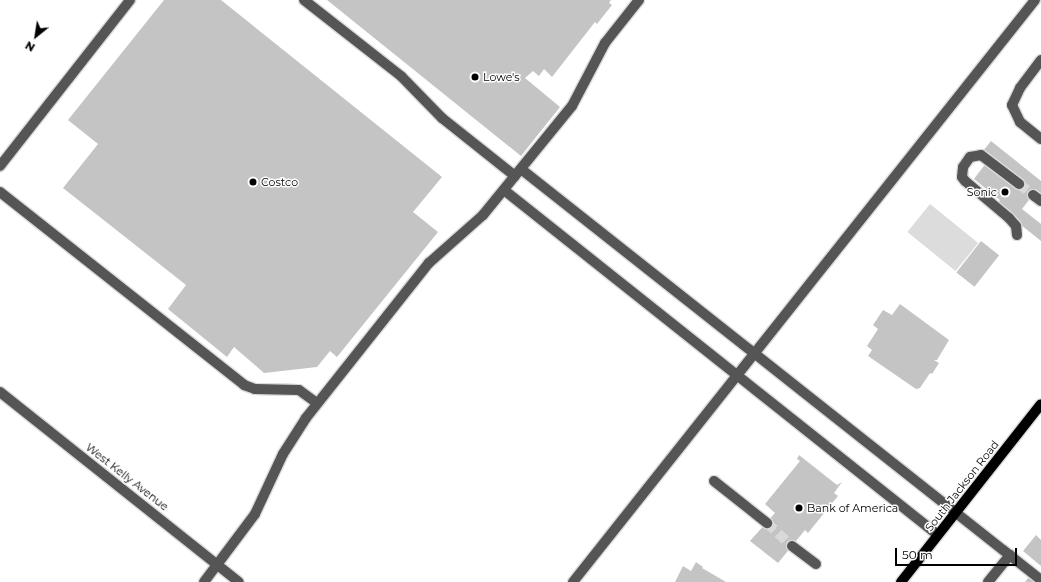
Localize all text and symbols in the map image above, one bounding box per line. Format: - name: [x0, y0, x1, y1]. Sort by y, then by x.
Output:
- north arrow: [16, 16, 56, 56]
- text: N: [23, 38, 37, 55]
- place label: Lowe's: [483, 70, 520, 84]
- marker: Lowe's: [470, 72, 480, 82]
- place label: Costco: [261, 175, 298, 189]
- marker: Costco: [248, 177, 258, 187]
- place label: Sonic: [967, 185, 997, 199]
- marker: Sonic: [1000, 187, 1010, 197]
- street label: South Jackson Road: [922, 438, 1002, 534]
- street label: West Kelly Avenue: [83, 441, 171, 513]
- place label: Bank of America: [807, 501, 898, 515]
- marker: Bank of America: [794, 503, 804, 513]
- scale bar: [897, 540, 1019, 566]
- text: 50 m: [902, 547, 933, 562]

